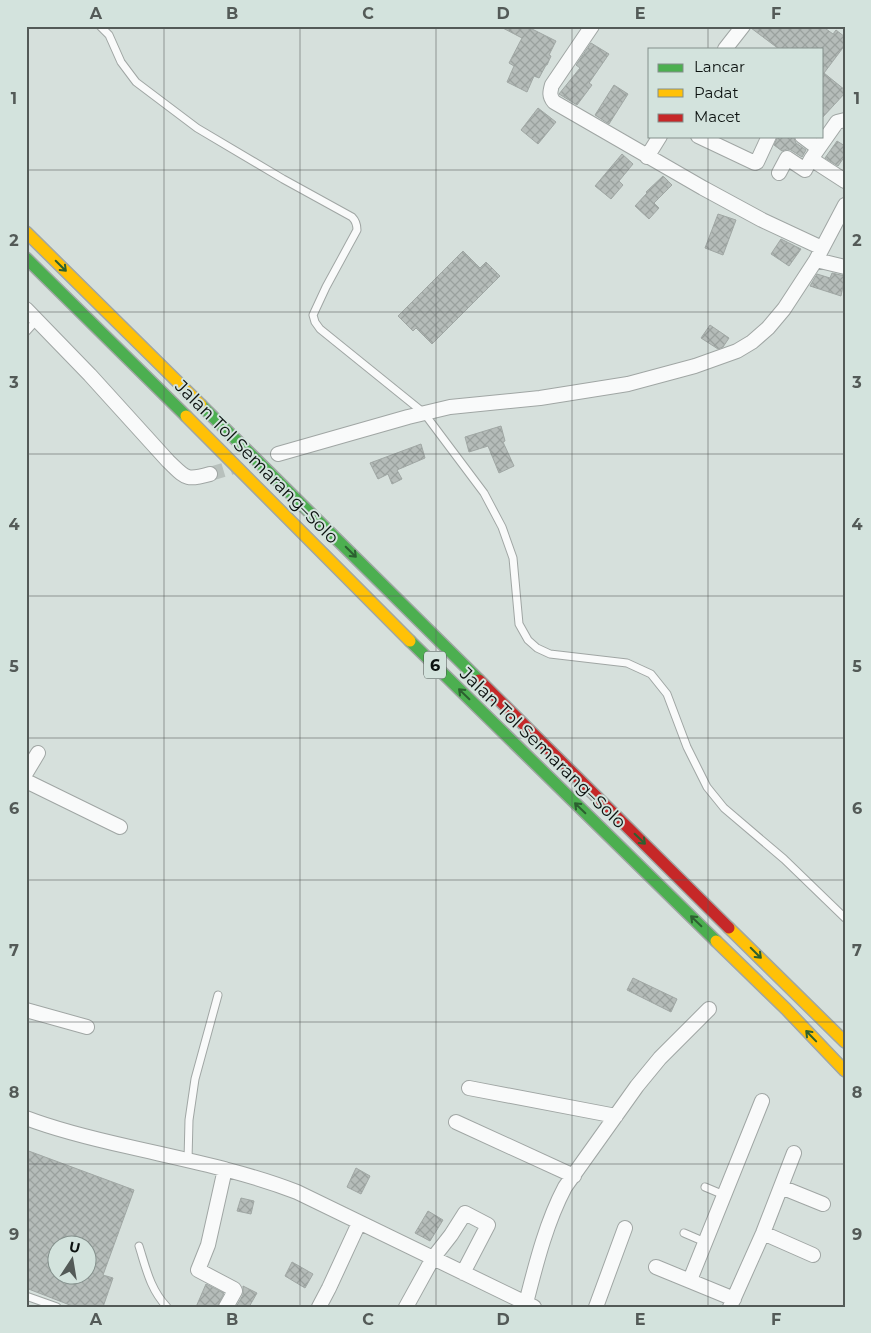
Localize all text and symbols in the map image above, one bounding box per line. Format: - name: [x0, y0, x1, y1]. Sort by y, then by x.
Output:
- text: A: [89, 4, 103, 23]
- text: B: [226, 4, 238, 23]
- text: C: [362, 4, 374, 23]
- text: D: [496, 4, 510, 23]
- text: E: [635, 4, 645, 23]
- text: F: [771, 4, 781, 23]
- legend: [648, 48, 824, 138]
- text: Lancar: [694, 57, 745, 76]
- text: Padat: [694, 83, 739, 102]
- text: 1: [11, 89, 17, 108]
- text: 1: [854, 89, 860, 108]
- text: Macet: [694, 107, 741, 126]
- text: 2: [9, 231, 19, 250]
- text: 2: [852, 231, 862, 250]
- one-way arrow: [55, 260, 67, 272]
- text: 3: [8, 373, 19, 392]
- text: 3: [851, 373, 862, 392]
- street label: Jalan Tol Semarang–Solo: [170, 375, 343, 548]
- text: 4: [8, 515, 20, 534]
- text: 4: [851, 515, 863, 534]
- one-way arrow: [344, 546, 356, 558]
- road number: 6: [424, 652, 446, 678]
- text: 5: [9, 657, 19, 676]
- text: 5: [852, 657, 862, 676]
- street label: Jalan Tol Semarang–Solo: [455, 662, 631, 833]
- one-way arrow: [457, 688, 470, 700]
- text: 6: [9, 799, 19, 818]
- text: 6: [852, 799, 862, 818]
- one-way arrow: [573, 802, 586, 814]
- one-way arrow: [634, 833, 646, 846]
- one-way arrow: [690, 915, 702, 928]
- text: 7: [9, 941, 19, 960]
- text: 7: [852, 941, 862, 960]
- one-way arrow: [750, 947, 762, 959]
- one-way arrow: [805, 1030, 817, 1042]
- text: 8: [9, 1083, 19, 1102]
- text: 8: [852, 1083, 862, 1102]
- text: 9: [9, 1225, 19, 1244]
- text: 9: [852, 1225, 862, 1244]
- north arrow: [48, 1236, 98, 1286]
- text: U: [67, 1237, 82, 1257]
- text: A: [89, 1310, 103, 1329]
- text: B: [226, 1310, 238, 1329]
- text: C: [362, 1310, 374, 1329]
- text: D: [496, 1310, 510, 1329]
- text: E: [635, 1310, 645, 1329]
- text: F: [771, 1310, 781, 1329]

